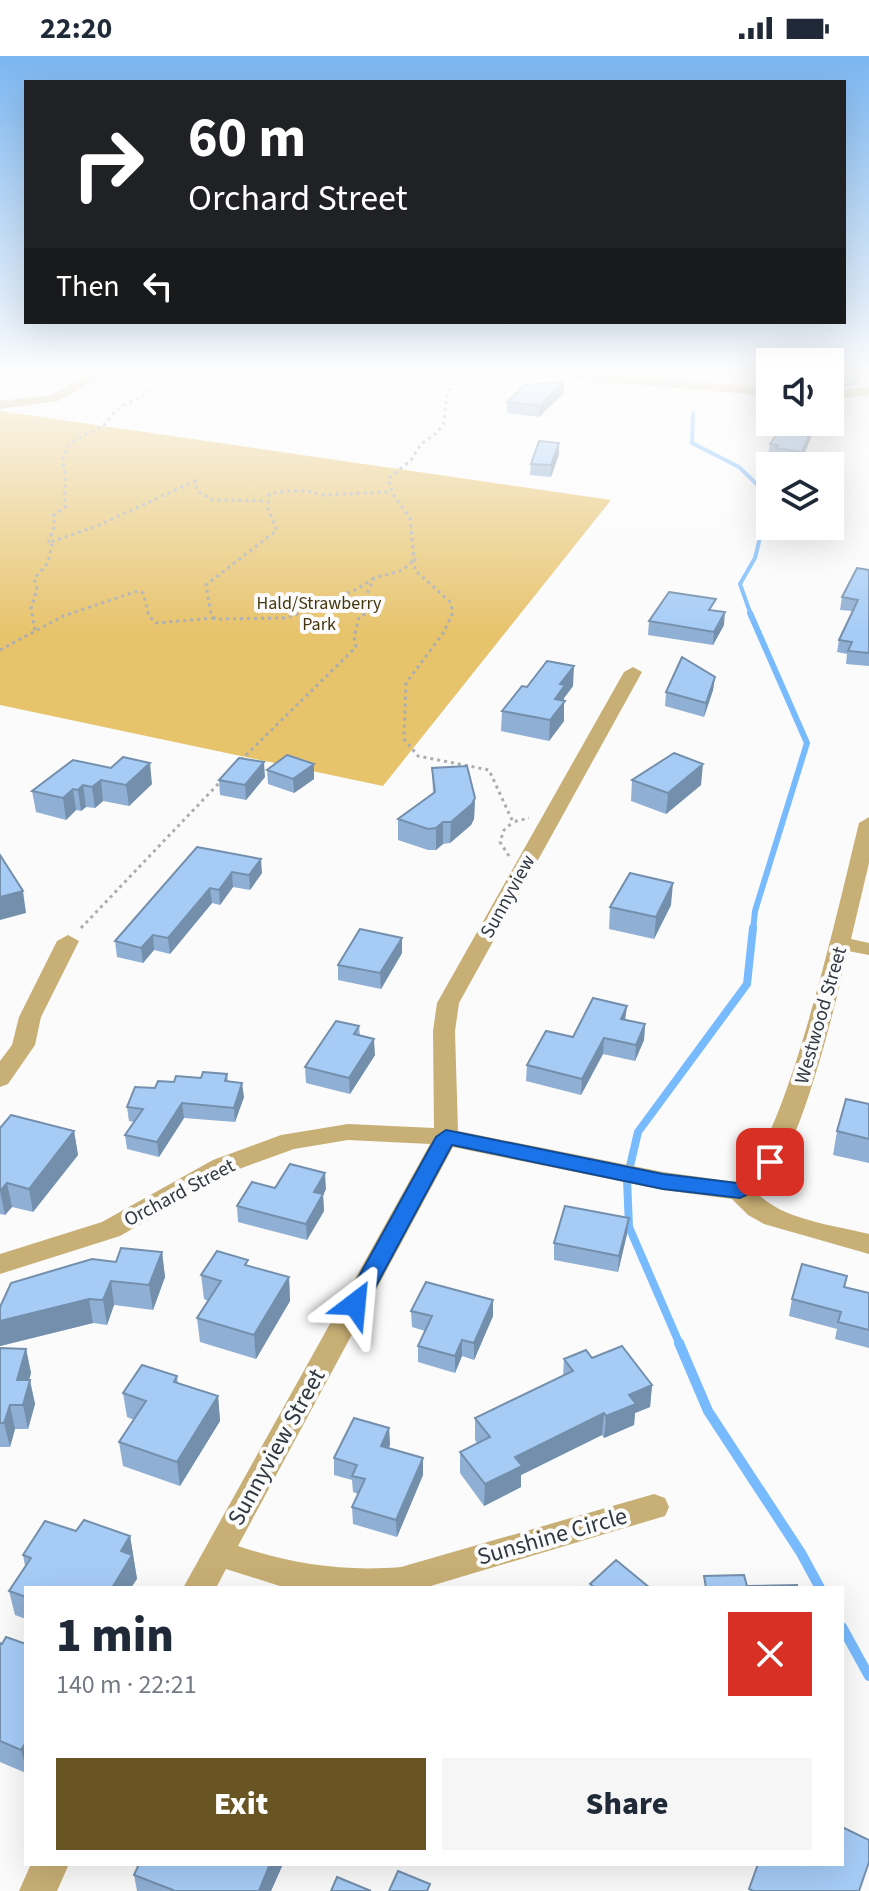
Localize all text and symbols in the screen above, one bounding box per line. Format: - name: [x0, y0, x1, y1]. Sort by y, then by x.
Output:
- text: 22:20: [40, 7, 112, 50]
- text: 60 m: [188, 99, 306, 178]
- icon: right: [56, 112, 160, 216]
- text: Orchard Street: [188, 173, 408, 224]
- icon: left: [136, 264, 180, 308]
- text: Then: [56, 265, 120, 308]
- map controls: [756, 348, 844, 540]
- button: sound: [756, 348, 844, 436]
- button: layers: [756, 452, 844, 540]
- park label: Hald/Strawberry Park: [256, 591, 382, 637]
- street label: Sunnyview: [473, 850, 542, 943]
- street label: Westwood Street: [788, 943, 854, 1087]
- pin: [736, 1128, 804, 1196]
- icon: arrive: [748, 1140, 792, 1184]
- street label: Orchard Street: [119, 1152, 240, 1234]
- position arrow: [313, 1262, 397, 1346]
- street label: Sunnyview Street: [219, 1362, 334, 1532]
- street label: Sunshine Circle: [473, 1498, 631, 1575]
- text: 1 min: [56, 1602, 174, 1670]
- button: close: [728, 1612, 812, 1696]
- text: 140 m · 22:21: [56, 1666, 197, 1703]
- button: Exit: [56, 1758, 426, 1850]
- button: Share: [442, 1758, 812, 1850]

